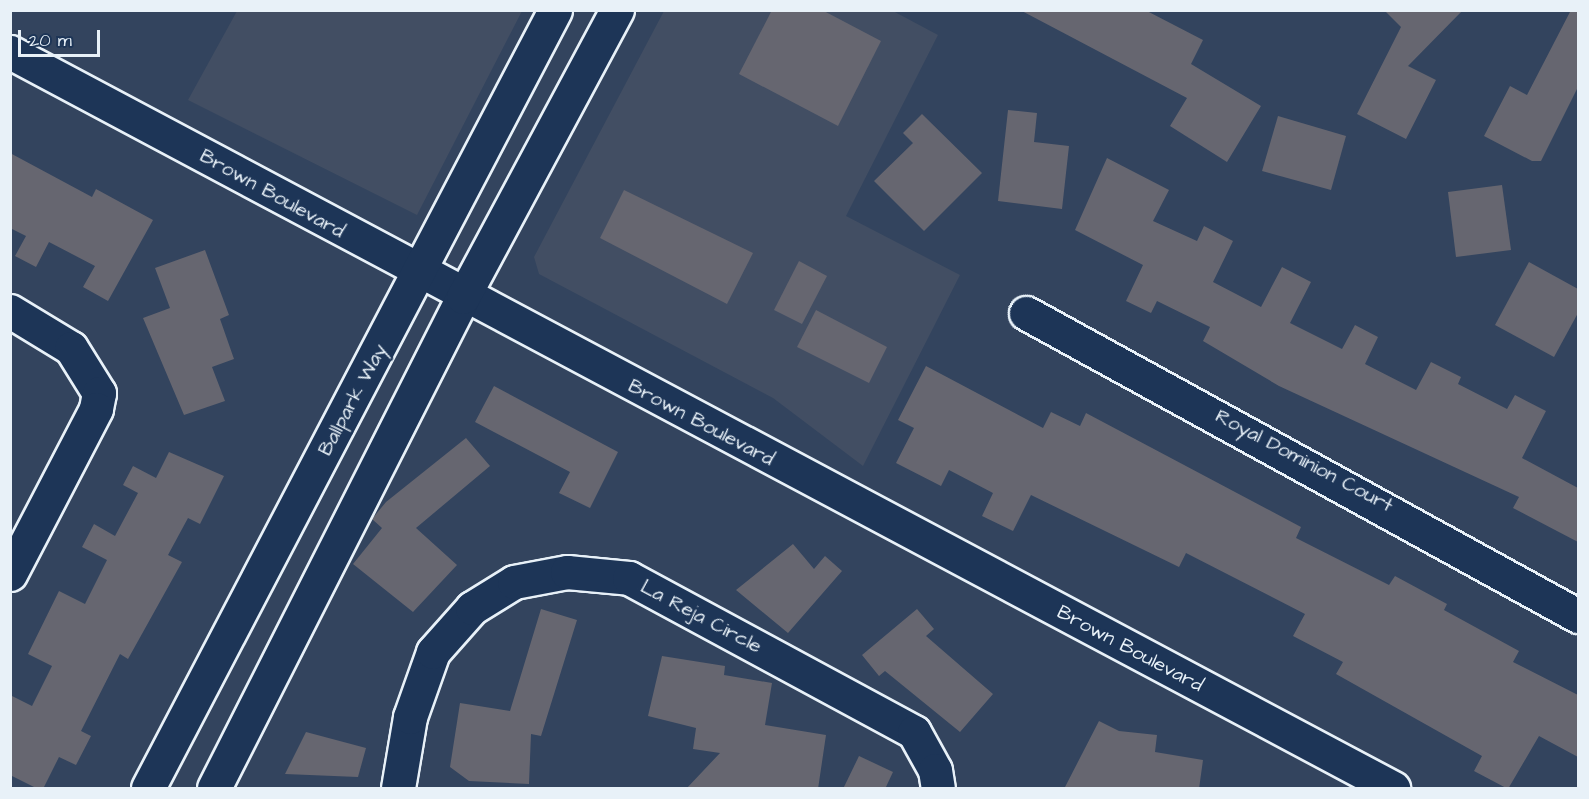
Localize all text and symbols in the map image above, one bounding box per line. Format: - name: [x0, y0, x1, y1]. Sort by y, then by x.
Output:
- scale bar: [21, 18, 104, 56]
- text: 20 m: [29, 28, 72, 53]
- street label: Brown Boulevard: [195, 144, 349, 244]
- street label: Ballpark Way: [313, 340, 393, 460]
- street label: Brown Boulevard: [624, 374, 778, 472]
- street label: Royal Dominion Court: [1211, 404, 1397, 518]
- street label: La Reja Circle: [636, 575, 766, 659]
- street label: Brown Boulevard: [1053, 600, 1207, 698]

